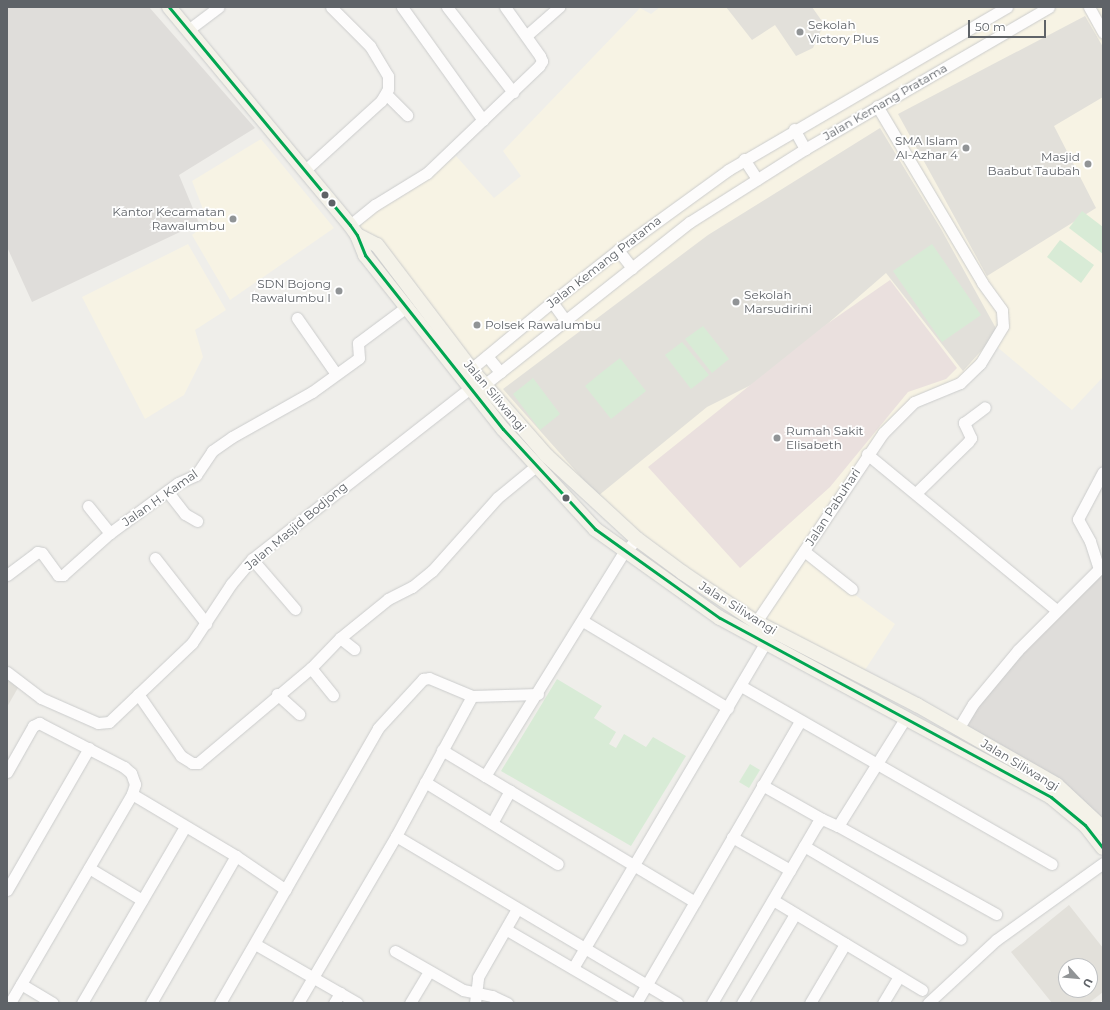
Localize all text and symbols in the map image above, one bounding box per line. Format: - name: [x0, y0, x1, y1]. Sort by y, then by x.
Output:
- scale bar: [970, 12, 1048, 38]
- place label: Sekolah Victory Plus: [808, 18, 879, 46]
- text: 50 m: [975, 19, 1006, 34]
- marker: Sekolah Victory Plus: [795, 27, 805, 37]
- street label: Jalan Kemang Pratama: [820, 61, 950, 143]
- place label: SMA Islam Al-Azhar 4: [895, 134, 958, 162]
- marker: SMA Islam Al-Azhar 4: [961, 143, 971, 153]
- place label: Masjid Baabut Taubah: [988, 150, 1080, 178]
- marker: Masjid Baabut Taubah: [1083, 159, 1093, 169]
- unlabelled marker: [320, 190, 330, 200]
- unlabelled marker: [327, 198, 337, 208]
- place label: Kantor Kecamatan Rawalumbu: [112, 205, 225, 233]
- street label: Jalan Kemang Pratama: [544, 213, 664, 311]
- marker: Kantor Kecamatan Rawalumbu: [228, 214, 238, 224]
- place label: SDN Bojong Rawalumbu I: [251, 277, 331, 305]
- marker: SDN Bojong Rawalumbu I: [334, 286, 344, 296]
- place label: Sekolah Marsudirini: [744, 288, 812, 316]
- marker: Sekolah Marsudirini: [731, 297, 741, 307]
- place label: Polsek Rawalumbu: [485, 318, 601, 332]
- marker: Polsek Rawalumbu: [472, 320, 482, 330]
- street label: Jalan Siliwangi: [461, 357, 529, 435]
- place label: Rumah Sakit Elisabeth: [786, 424, 863, 452]
- marker: Rumah Sakit Elisabeth: [771, 432, 783, 444]
- street label: Jalan Pabuhari: [803, 466, 863, 548]
- street label: Jalan H. Kamal: [120, 467, 200, 529]
- street label: Jalan Masjid Bodjong: [242, 479, 350, 573]
- unlabelled marker: [561, 493, 571, 503]
- street label: Jalan Siliwangi: [697, 578, 779, 638]
- street label: Jalan Siliwangi: [978, 736, 1062, 794]
- north arrow: [1058, 958, 1098, 998]
- text: U: [1080, 976, 1096, 990]

